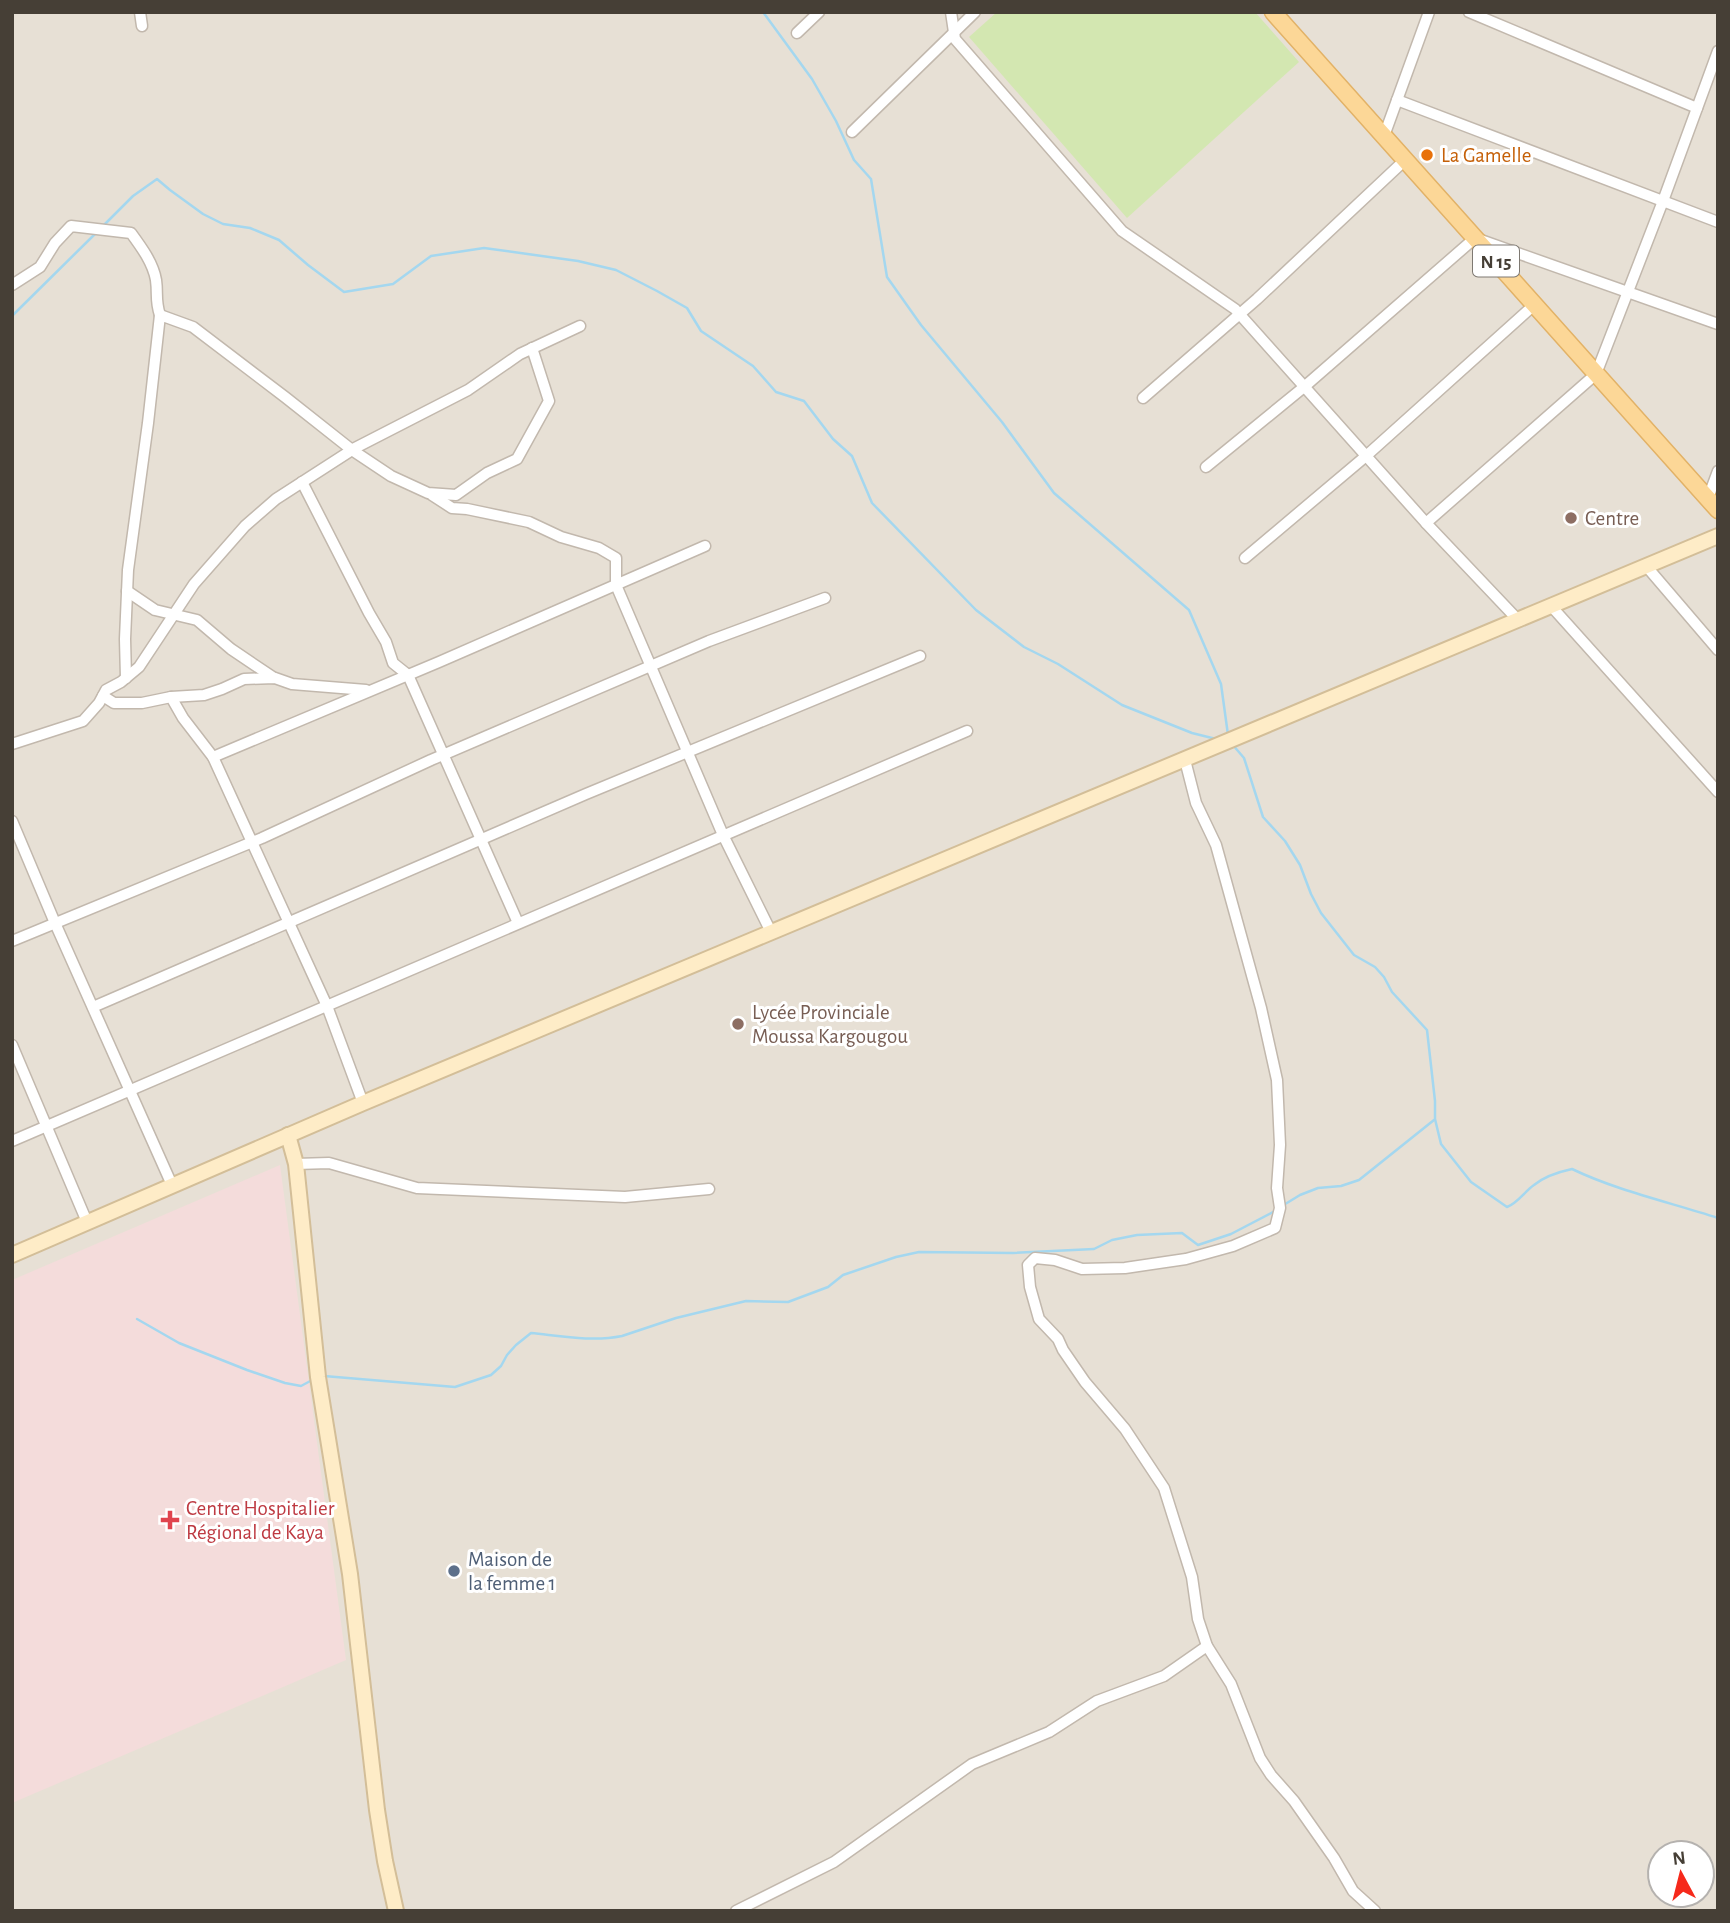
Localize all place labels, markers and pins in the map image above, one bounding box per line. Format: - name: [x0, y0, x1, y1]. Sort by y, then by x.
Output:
- place label: La Gamelle: [1441, 145, 1531, 166]
- marker: La Gamelle: [1419, 147, 1435, 163]
- place label: Centre: [1585, 508, 1639, 529]
- marker: Centre: [1563, 510, 1579, 526]
- place label: Lycée Provinciale Moussa Kargougou: [752, 1002, 908, 1047]
- marker: Lycée Provinciale Moussa Kargougou: [730, 1016, 746, 1032]
- place label: Centre Hospitalier Régional de Kaya: [186, 1498, 335, 1543]
- marker: Centre Hospitalier Régional de Kaya: [160, 1510, 180, 1530]
- place label: Maison de la femme 1: [468, 1549, 556, 1594]
- marker: Maison de la femme 1: [446, 1563, 462, 1579]

